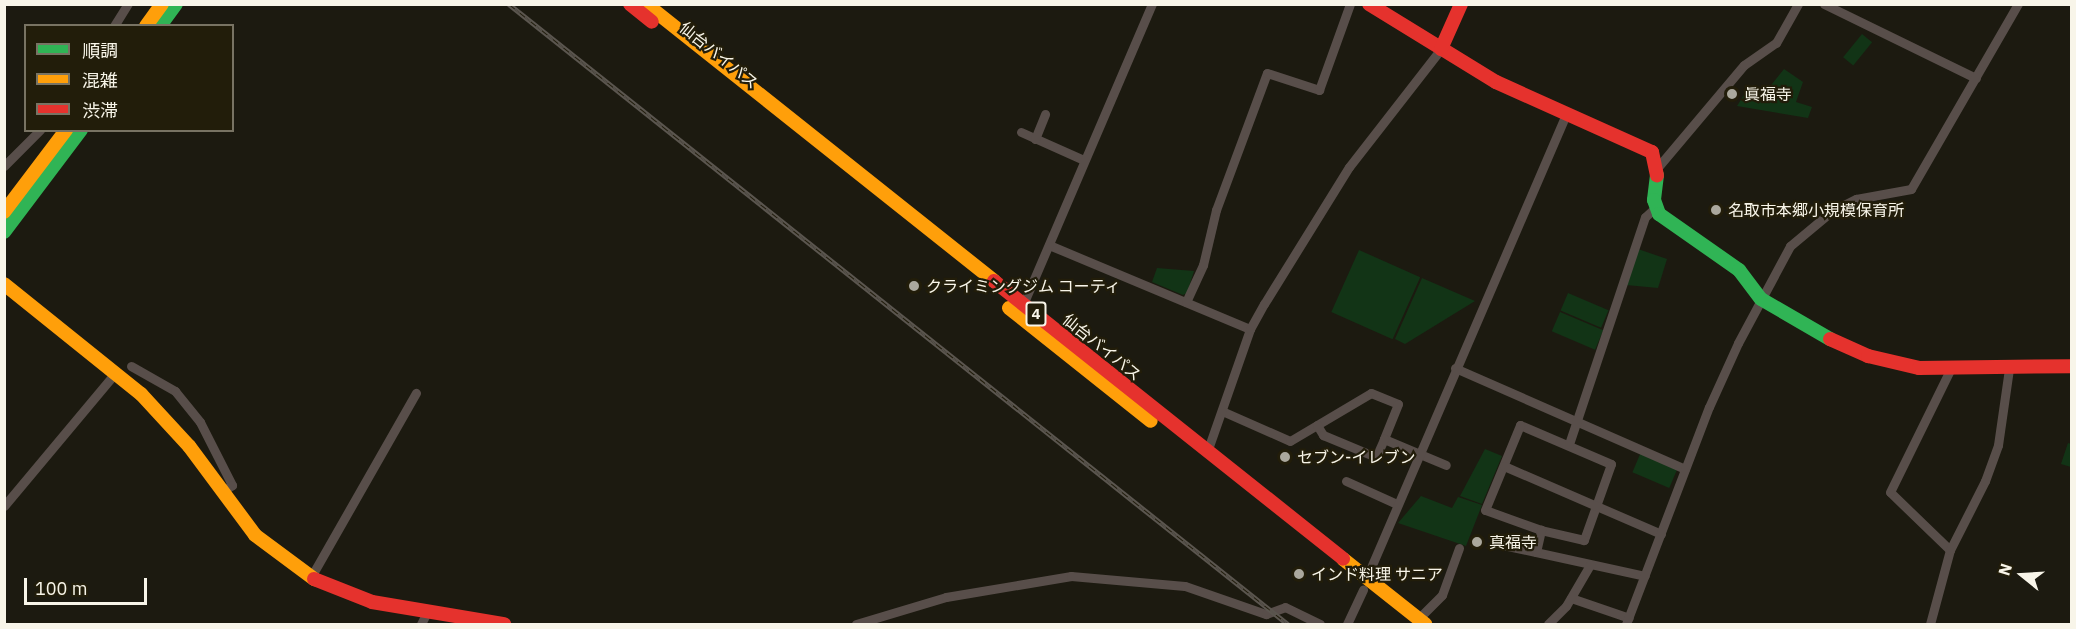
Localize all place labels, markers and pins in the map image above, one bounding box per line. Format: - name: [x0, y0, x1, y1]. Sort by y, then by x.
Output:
- place label: 眞福寺: [1744, 84, 1792, 104]
- marker: 眞福寺: [1725, 87, 1739, 101]
- place label: 名取市本郷小規模保育所: [1728, 200, 1904, 220]
- marker: 名取市本郷小規模保育所: [1709, 203, 1723, 217]
- place label: クライミングジム コーティ: [926, 276, 1122, 296]
- marker: クライミングジム コーティ: [907, 279, 921, 293]
- place label: セブン-イレブン: [1297, 447, 1415, 467]
- marker: セブン-イレブン: [1278, 450, 1292, 464]
- place label: 真福寺: [1489, 532, 1537, 552]
- marker: 真福寺: [1470, 535, 1484, 549]
- place label: インド料理 サニア: [1311, 564, 1443, 584]
- marker: インド料理 サニア: [1292, 567, 1306, 581]

